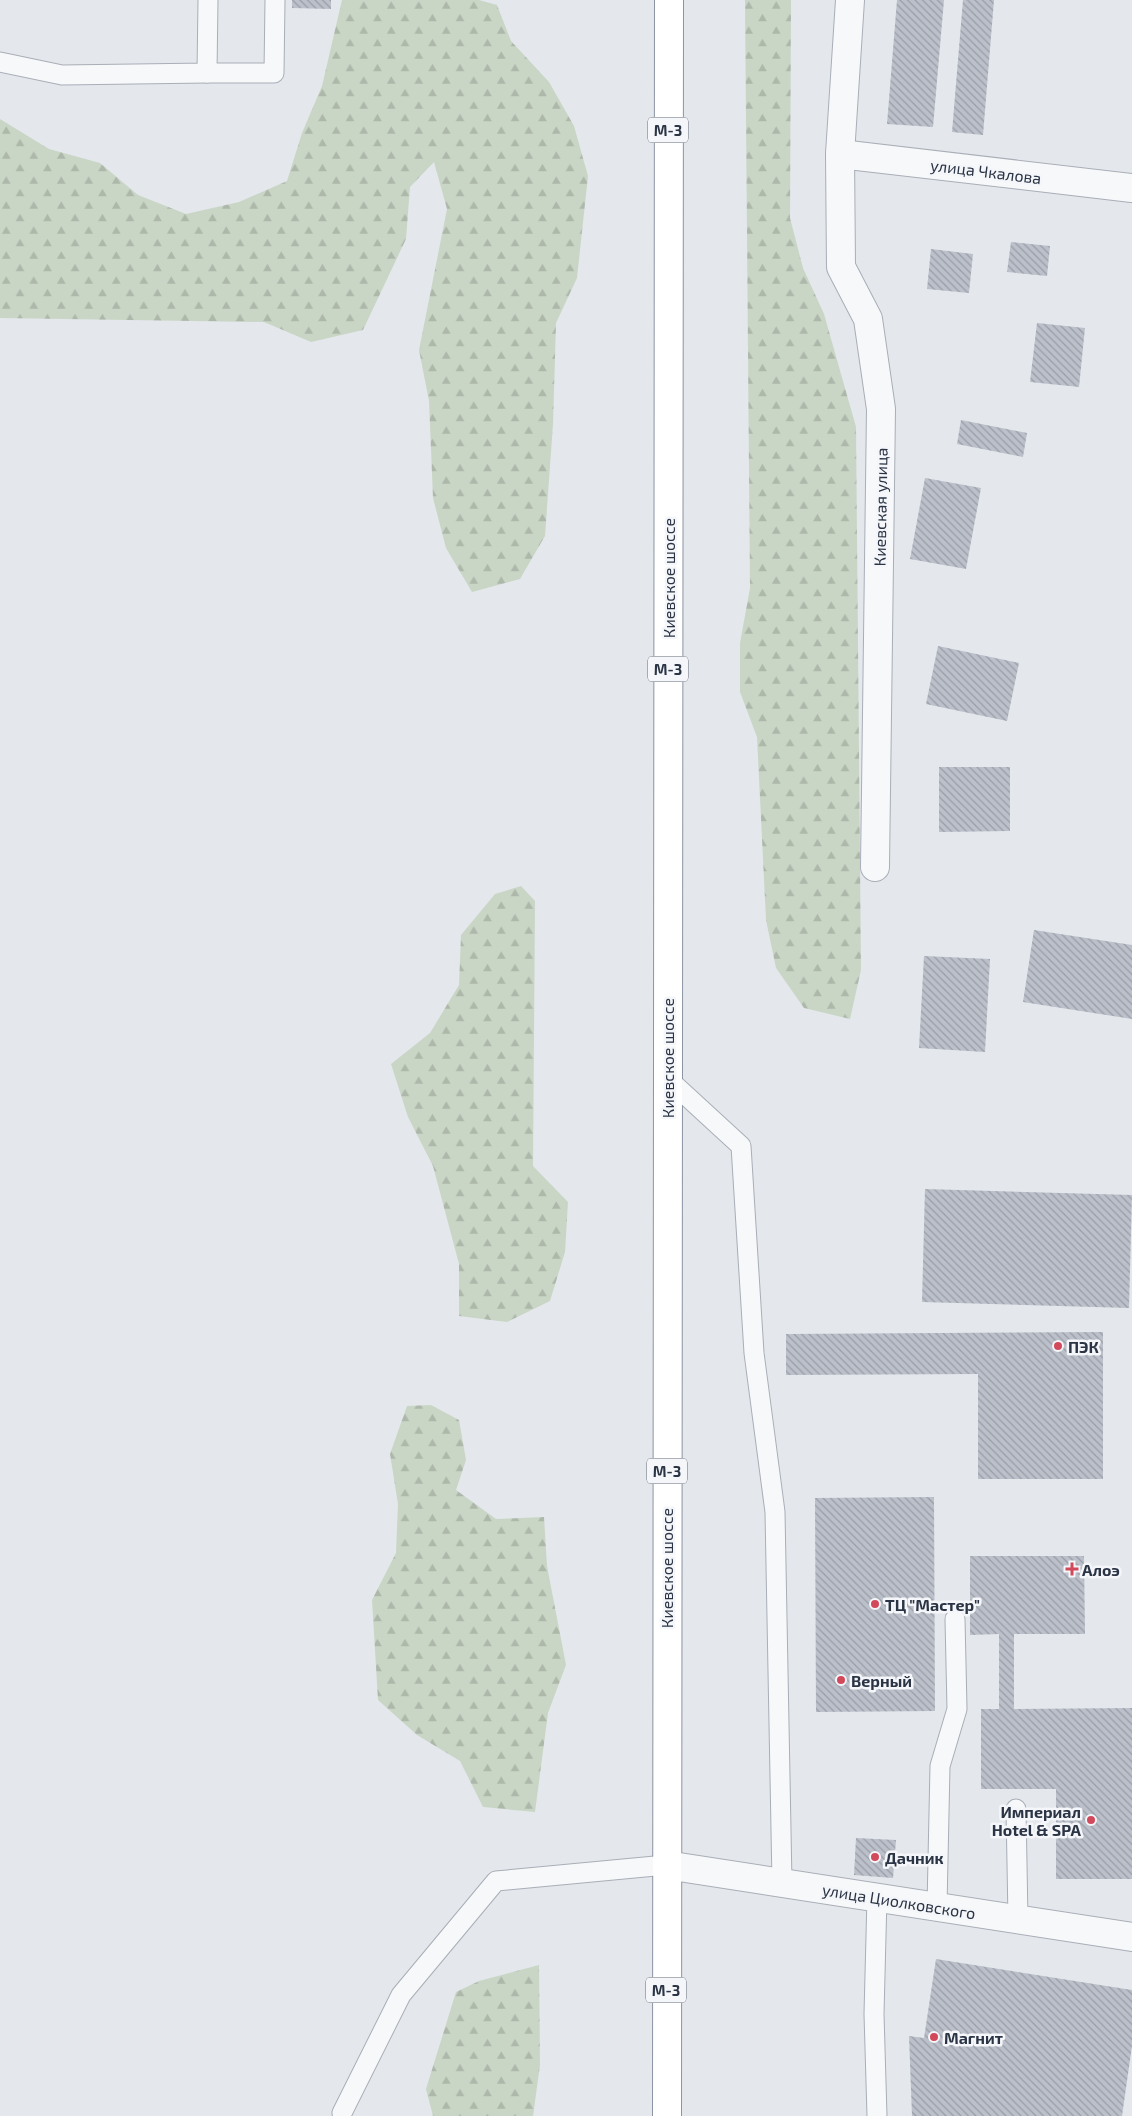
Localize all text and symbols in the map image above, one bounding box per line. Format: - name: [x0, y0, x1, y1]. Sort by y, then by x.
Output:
- road number: М-3: [648, 118, 688, 142]
- street label: улица Чкалова: [929, 155, 1042, 188]
- street label: Киевская улица: [869, 447, 892, 567]
- street label: Киевское шоссе: [659, 518, 678, 638]
- road number: М-3: [648, 656, 688, 682]
- street label: Киевское шоссе: [658, 998, 677, 1118]
- place label: ПЭК: [1068, 1337, 1099, 1356]
- marker: ПЭК: [1052, 1340, 1064, 1352]
- road number: М-3: [647, 1458, 687, 1484]
- street label: Киевское шоссе: [657, 1508, 676, 1628]
- place label: Алоэ: [1082, 1560, 1120, 1579]
- marker: Алоэ: [1066, 1563, 1078, 1575]
- place label: ТЦ "Мастер": [885, 1595, 980, 1614]
- marker: ТЦ "Мастер": [869, 1598, 881, 1610]
- place label: Верный: [851, 1671, 912, 1690]
- marker: Верный: [835, 1674, 847, 1686]
- place label: Империал Hotel & SPA: [992, 1802, 1082, 1839]
- marker: Империал Hotel & SPA: [1085, 1814, 1097, 1826]
- place label: Дачник: [885, 1848, 944, 1867]
- marker: Дачник: [869, 1851, 881, 1863]
- street label: улица Циолковского: [821, 1879, 977, 1924]
- road number: М-3: [646, 1978, 686, 2002]
- place label: Магнит: [944, 2028, 1003, 2047]
- marker: Магнит: [928, 2031, 940, 2043]

